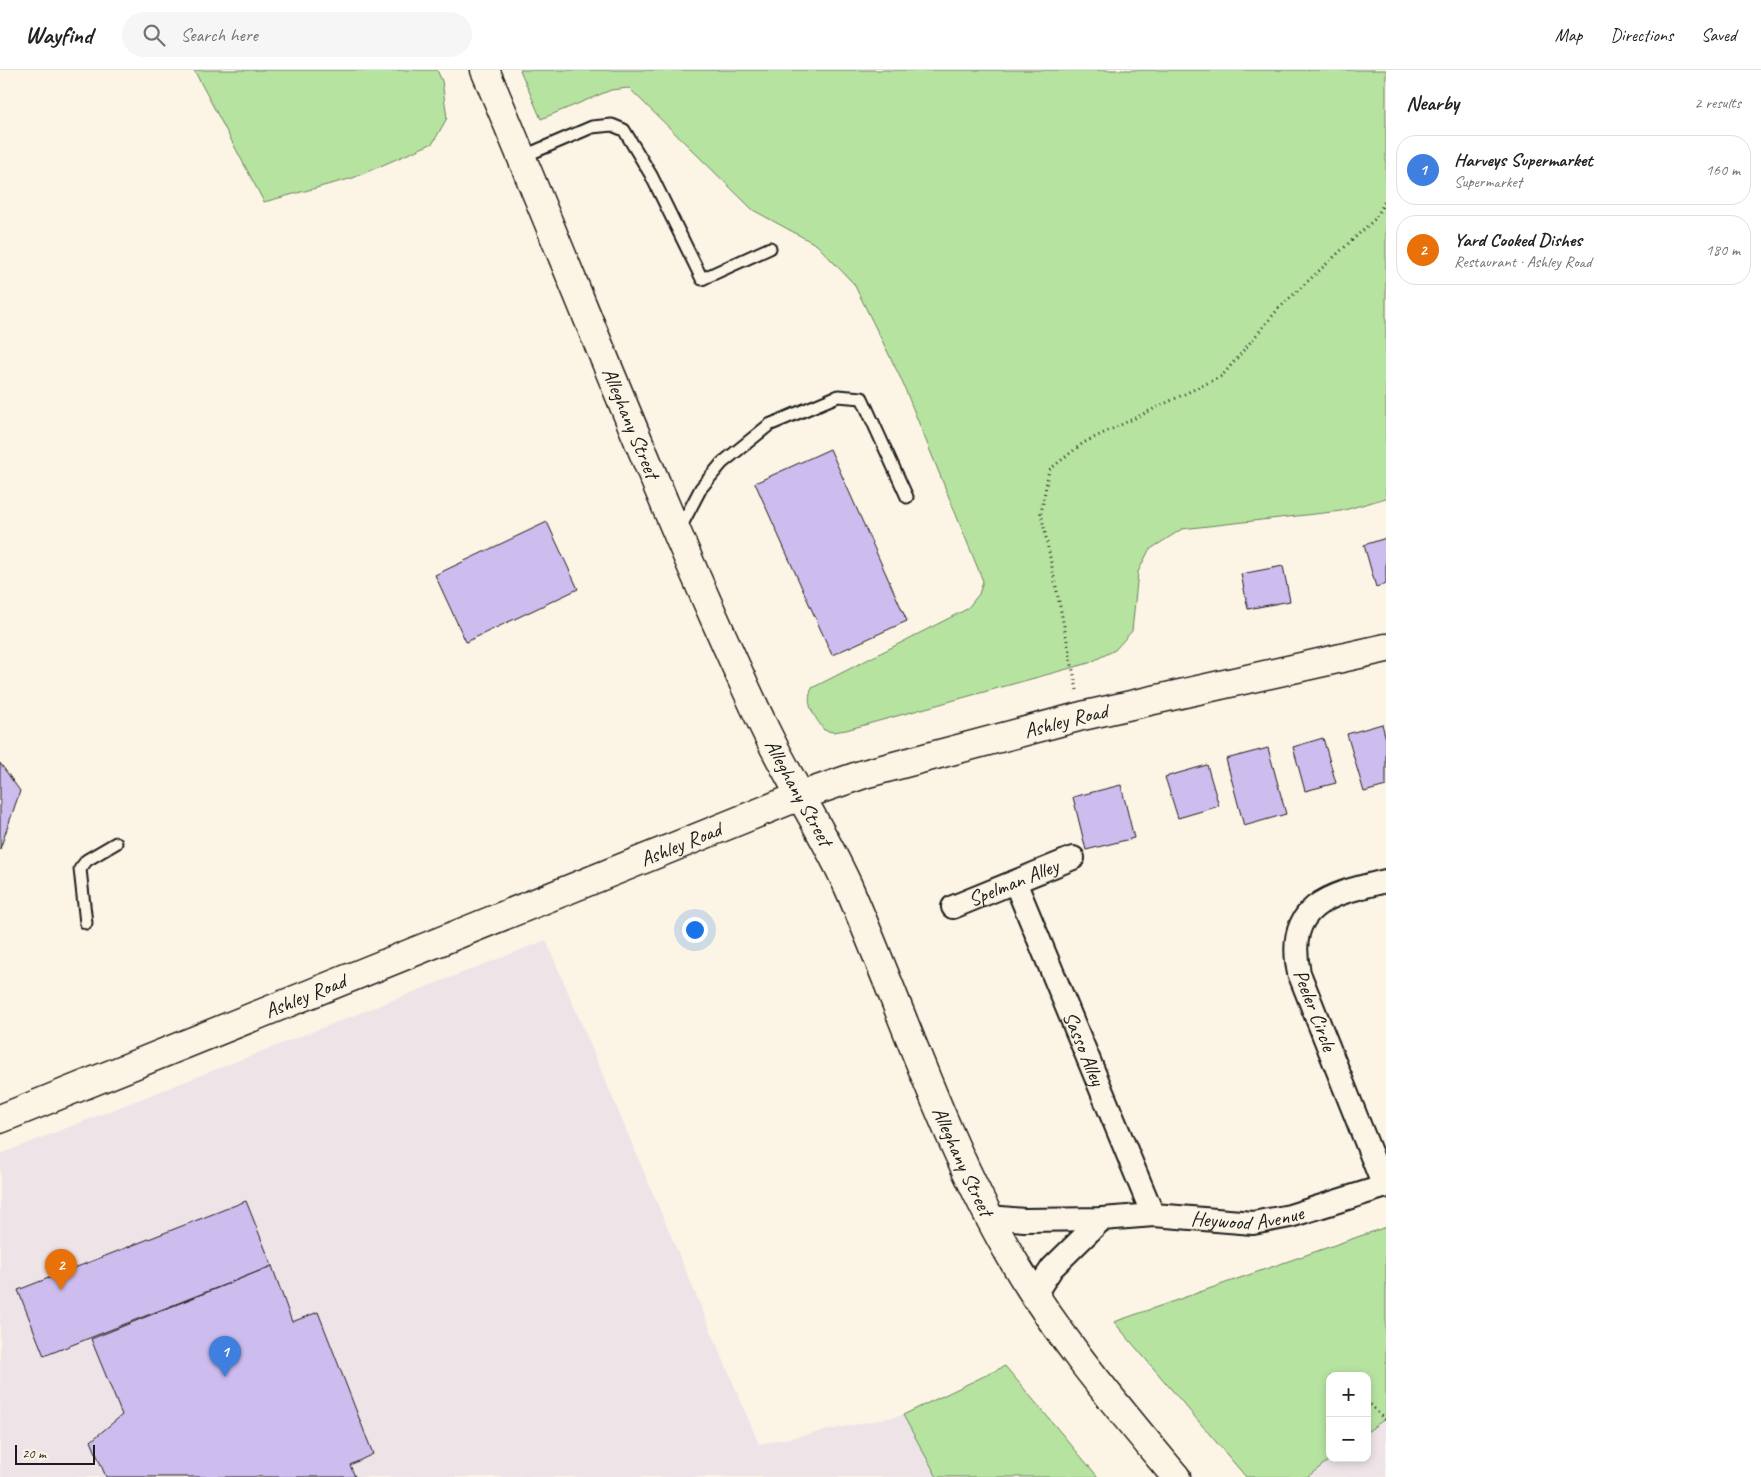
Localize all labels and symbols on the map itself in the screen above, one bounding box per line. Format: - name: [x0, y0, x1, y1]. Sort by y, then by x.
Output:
- street label: Alleghany Street: [596, 364, 667, 485]
- street label: Ashley Road: [1021, 697, 1113, 744]
- street label: Alleghany Street: [759, 735, 840, 853]
- street label: Ashley Road: [636, 815, 728, 872]
- street label: Spelman Alley: [964, 852, 1064, 912]
- your location: [682, 917, 708, 943]
- street label: Ashley Road: [261, 966, 353, 1024]
- street label: Peeler Circle: [1288, 966, 1343, 1056]
- street label: Sasso Alley: [1057, 1007, 1111, 1091]
- street label: Alleghany Street: [926, 1103, 1001, 1223]
- street label: Heywood Avenue: [1190, 1199, 1308, 1236]
- pin: 2: [45, 1249, 77, 1290]
- pin: 1: [209, 1336, 241, 1377]
- scale bar: [15, 1442, 95, 1465]

